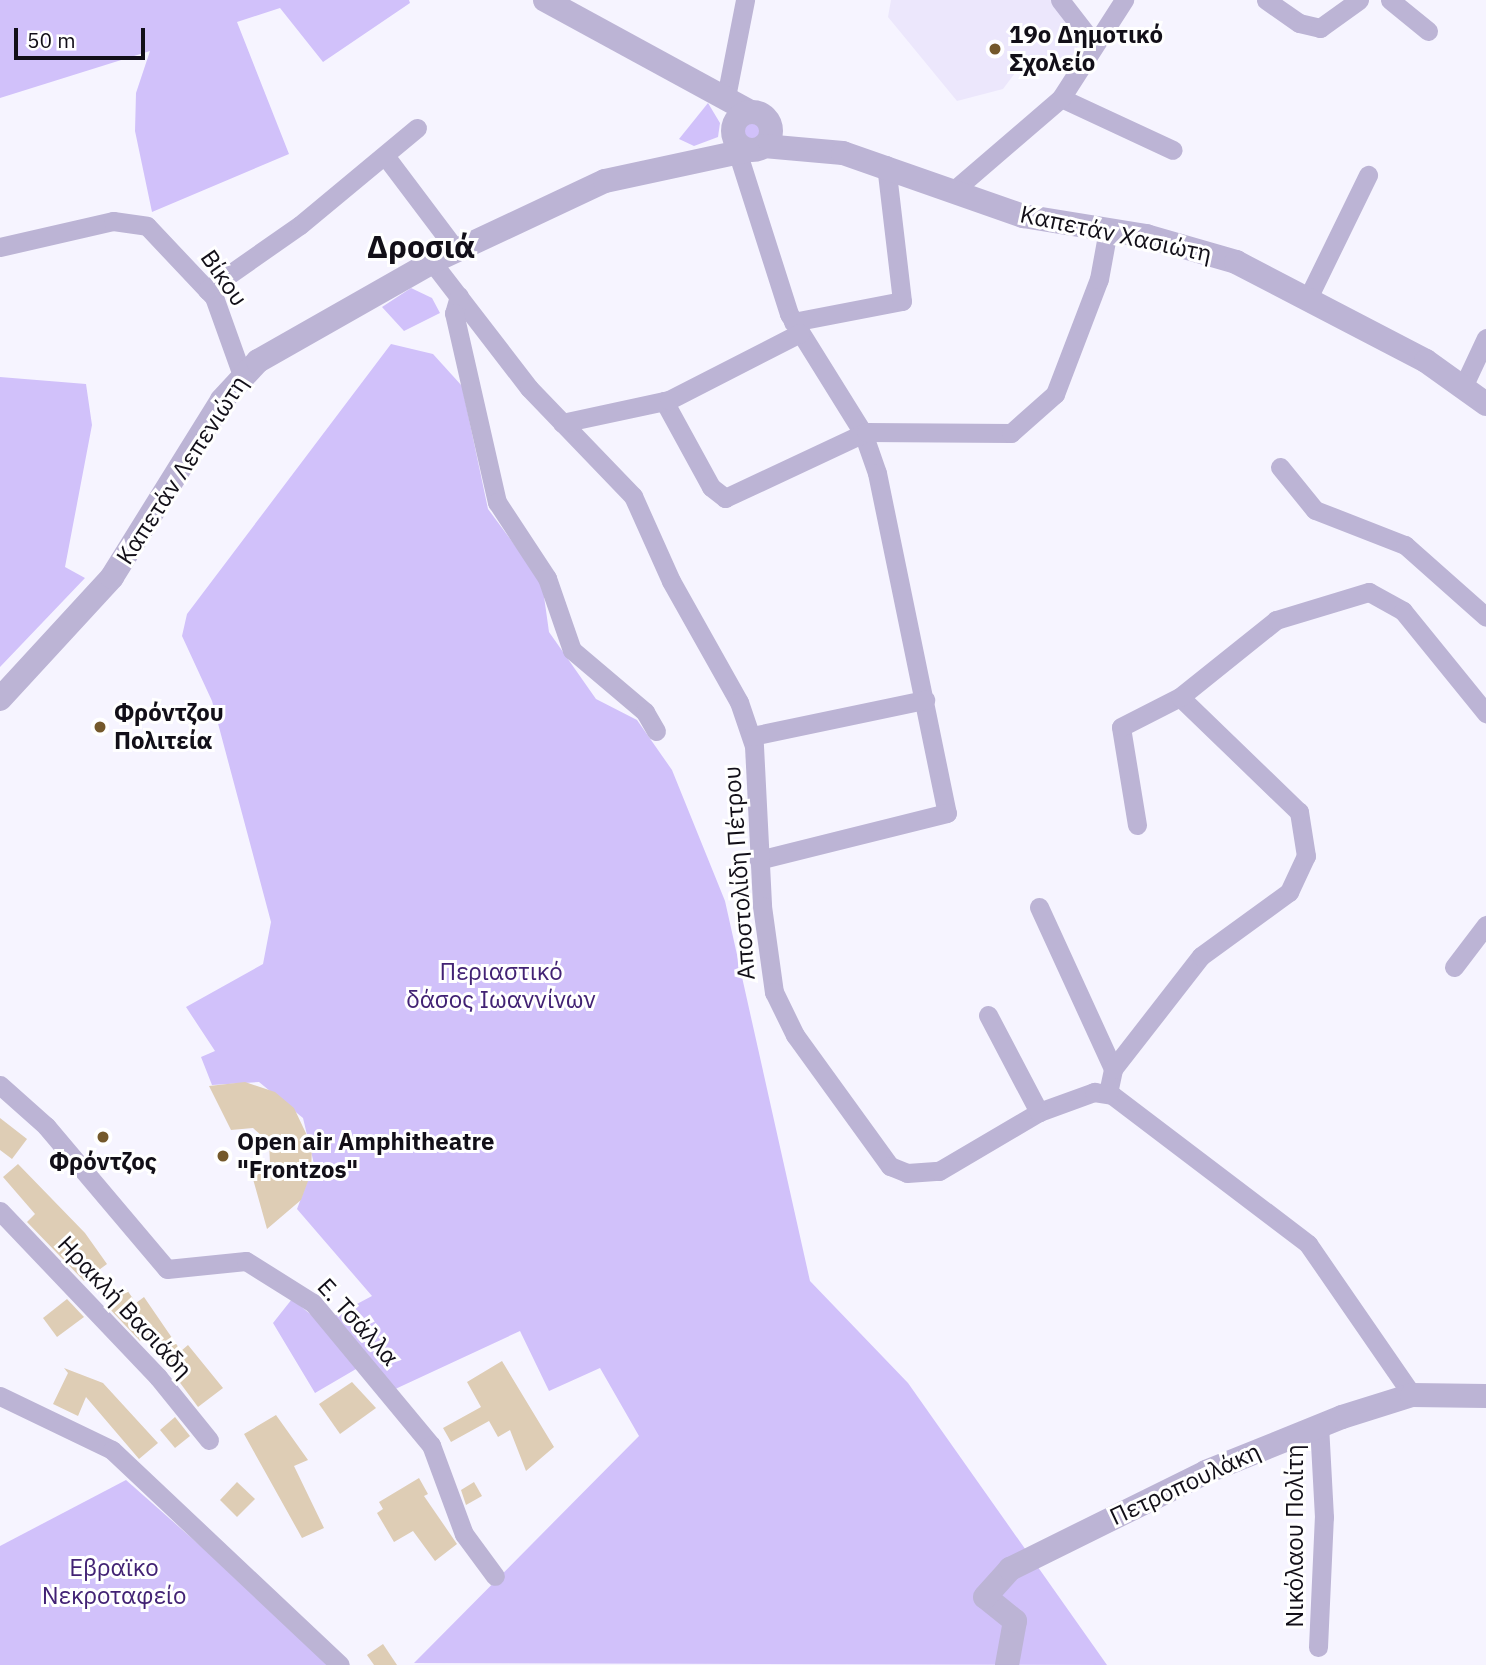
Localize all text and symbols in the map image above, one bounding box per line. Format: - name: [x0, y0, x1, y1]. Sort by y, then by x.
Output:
- scale bar: [18, 14, 149, 58]
- place label: 19ο Δημοτικό Σχολείο: [1009, 21, 1163, 77]
- text: 50 m: [27, 26, 76, 54]
- marker: 19ο Δημοτικό Σχολείο: [987, 41, 1003, 57]
- street label: Καπετάν Χασιώτη: [1018, 200, 1214, 268]
- district label: Δροσιά: [367, 227, 475, 265]
- street label: Βίκου: [194, 244, 254, 312]
- street label: Καπετάν Λεπενιώτη: [110, 370, 254, 570]
- place label: Φρόντζου Πολιτεία: [114, 699, 224, 755]
- marker: Φρόντζου Πολιτεία: [92, 719, 108, 735]
- street label: Αποστολίδη Πέτρου: [717, 765, 761, 981]
- park label: Περιαστικό δάσος Ιωαννίνων: [406, 958, 596, 1014]
- place label: Open air Amphitheatre "Frontzos": [237, 1128, 494, 1184]
- marker: Φρόντζος: [95, 1129, 111, 1145]
- place label: Φρόντζος: [49, 1148, 157, 1176]
- marker: Open air Amphitheatre "Frontzos": [215, 1148, 231, 1164]
- street label: Ηρακλή Βασιάδη: [52, 1230, 198, 1384]
- street label: Ε. Τσάλλα: [311, 1272, 405, 1372]
- street label: Πετροπουλάκη: [1105, 1437, 1265, 1531]
- street label: Νικόλαου Πολίτη: [1281, 1444, 1309, 1628]
- park label: Εβραϊκο Νεκροταφείο: [42, 1554, 186, 1610]

